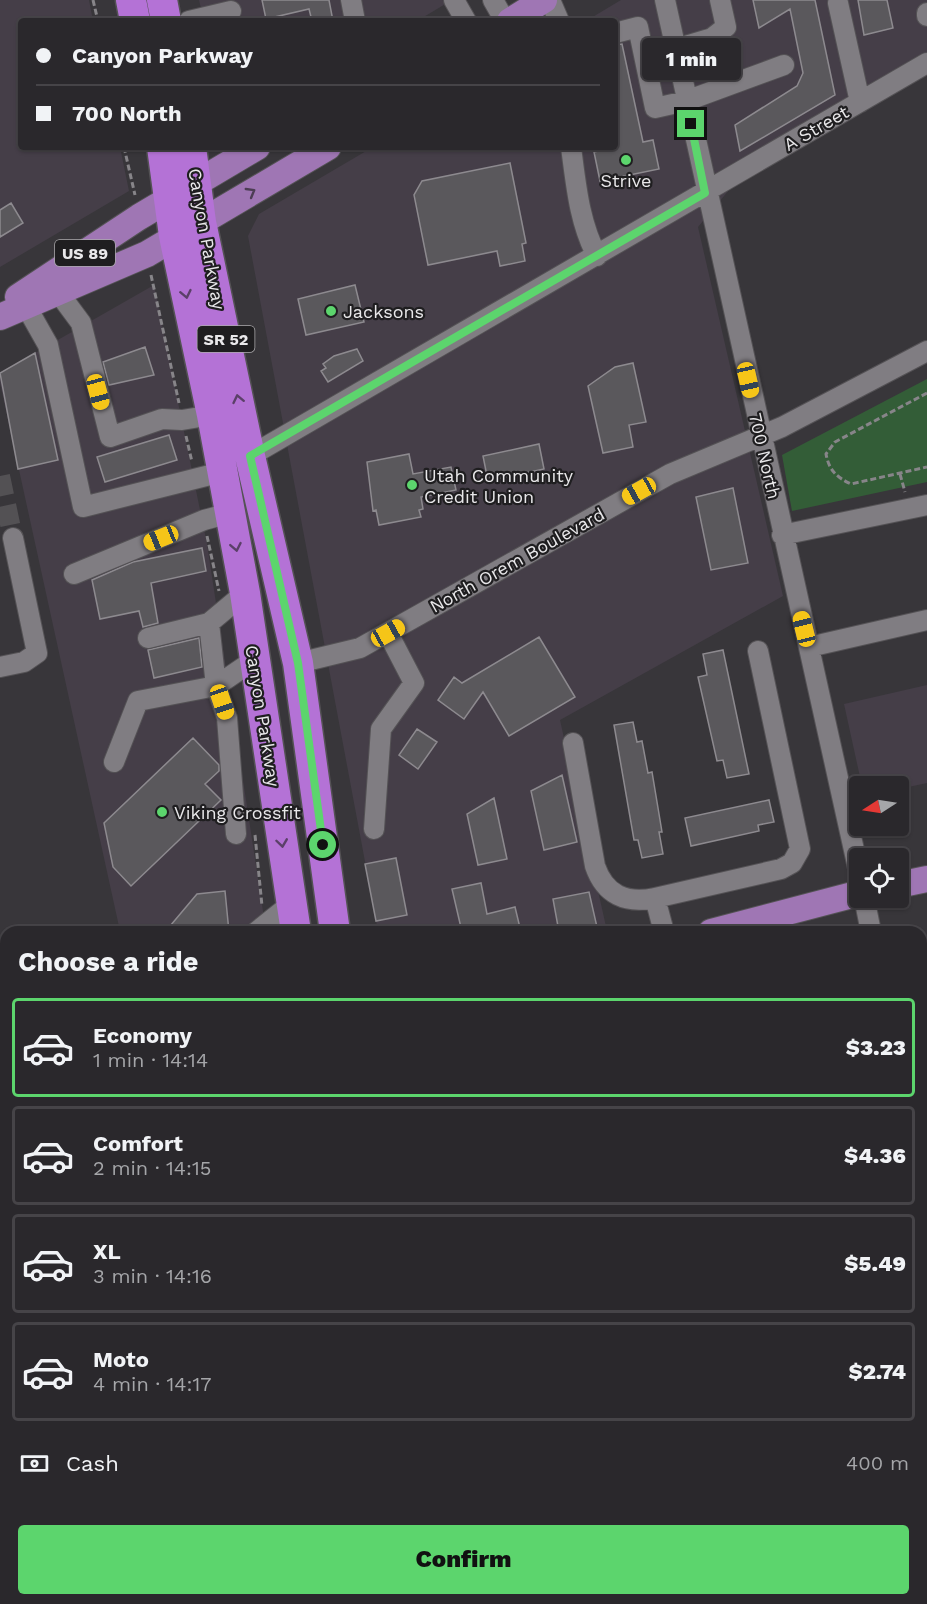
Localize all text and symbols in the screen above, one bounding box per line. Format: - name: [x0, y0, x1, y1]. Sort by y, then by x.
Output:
- callout: 1 min: [642, 37, 740, 79]
- text: Canyon Parkway: [72, 43, 253, 68]
- text: 1 min: [666, 47, 717, 71]
- text: 700 North: [72, 101, 182, 126]
- street label: A Street: [780, 101, 853, 155]
- route end: [677, 110, 704, 137]
- marker: Strive: [619, 153, 633, 167]
- street label: Canyon Parkway: [184, 167, 230, 312]
- place label: Strive: [601, 170, 651, 191]
- one-way arrow: [245, 188, 255, 199]
- road number: US 89: [55, 240, 115, 266]
- one-way arrow: [179, 288, 192, 298]
- place label: Jacksons: [343, 301, 424, 322]
- marker: Jacksons: [324, 304, 338, 318]
- road number: SR 52: [198, 326, 254, 352]
- car: [735, 360, 761, 400]
- car: [85, 372, 111, 412]
- one-way arrow: [232, 394, 245, 404]
- street label: 700 North: [745, 411, 785, 501]
- place label: Utah Community Credit Union: [424, 465, 574, 507]
- car: [619, 474, 659, 508]
- marker: Utah Community Credit Union: [405, 478, 419, 492]
- street label: North Orem Boulevard: [426, 503, 608, 617]
- car: [141, 523, 181, 553]
- one-way arrow: [229, 542, 242, 552]
- car: [791, 609, 817, 649]
- car: [368, 616, 408, 650]
- street label: Canyon Parkway: [241, 644, 285, 789]
- car: [208, 682, 236, 722]
- north arrow: [849, 776, 909, 836]
- map controls: [849, 776, 909, 908]
- place label: Viking Crossfit: [174, 802, 301, 823]
- marker: Viking Crossfit: [155, 805, 169, 819]
- route start: [309, 831, 336, 858]
- one-way arrow: [276, 839, 288, 848]
- button: locate: [849, 848, 909, 908]
- text: Choose a ride: [18, 946, 198, 978]
- icon: car: [21, 1021, 75, 1075]
- text: Economy: [93, 1023, 192, 1048]
- text: $3.23: [846, 1035, 906, 1060]
- text: 1 min · 14:14: [93, 1048, 208, 1072]
- icon: car: [21, 1129, 75, 1183]
- text: Comfort: [93, 1131, 183, 1156]
- text: $4.36: [844, 1143, 906, 1168]
- text: 2 min · 14:15: [93, 1156, 211, 1180]
- icon: car: [21, 1237, 75, 1291]
- text: XL: [93, 1239, 121, 1264]
- text: $5.49: [844, 1251, 906, 1276]
- text: 3 min · 14:16: [93, 1264, 212, 1288]
- icon: car: [21, 1345, 75, 1399]
- text: Moto: [93, 1347, 149, 1372]
- text: $2.74: [848, 1359, 906, 1384]
- text: 4 min · 14:17: [93, 1372, 212, 1396]
- icon: cash: [18, 1447, 51, 1480]
- text: Cash: [66, 1451, 119, 1476]
- text: 400 m: [846, 1451, 909, 1475]
- button: Confirm: [18, 1525, 909, 1594]

